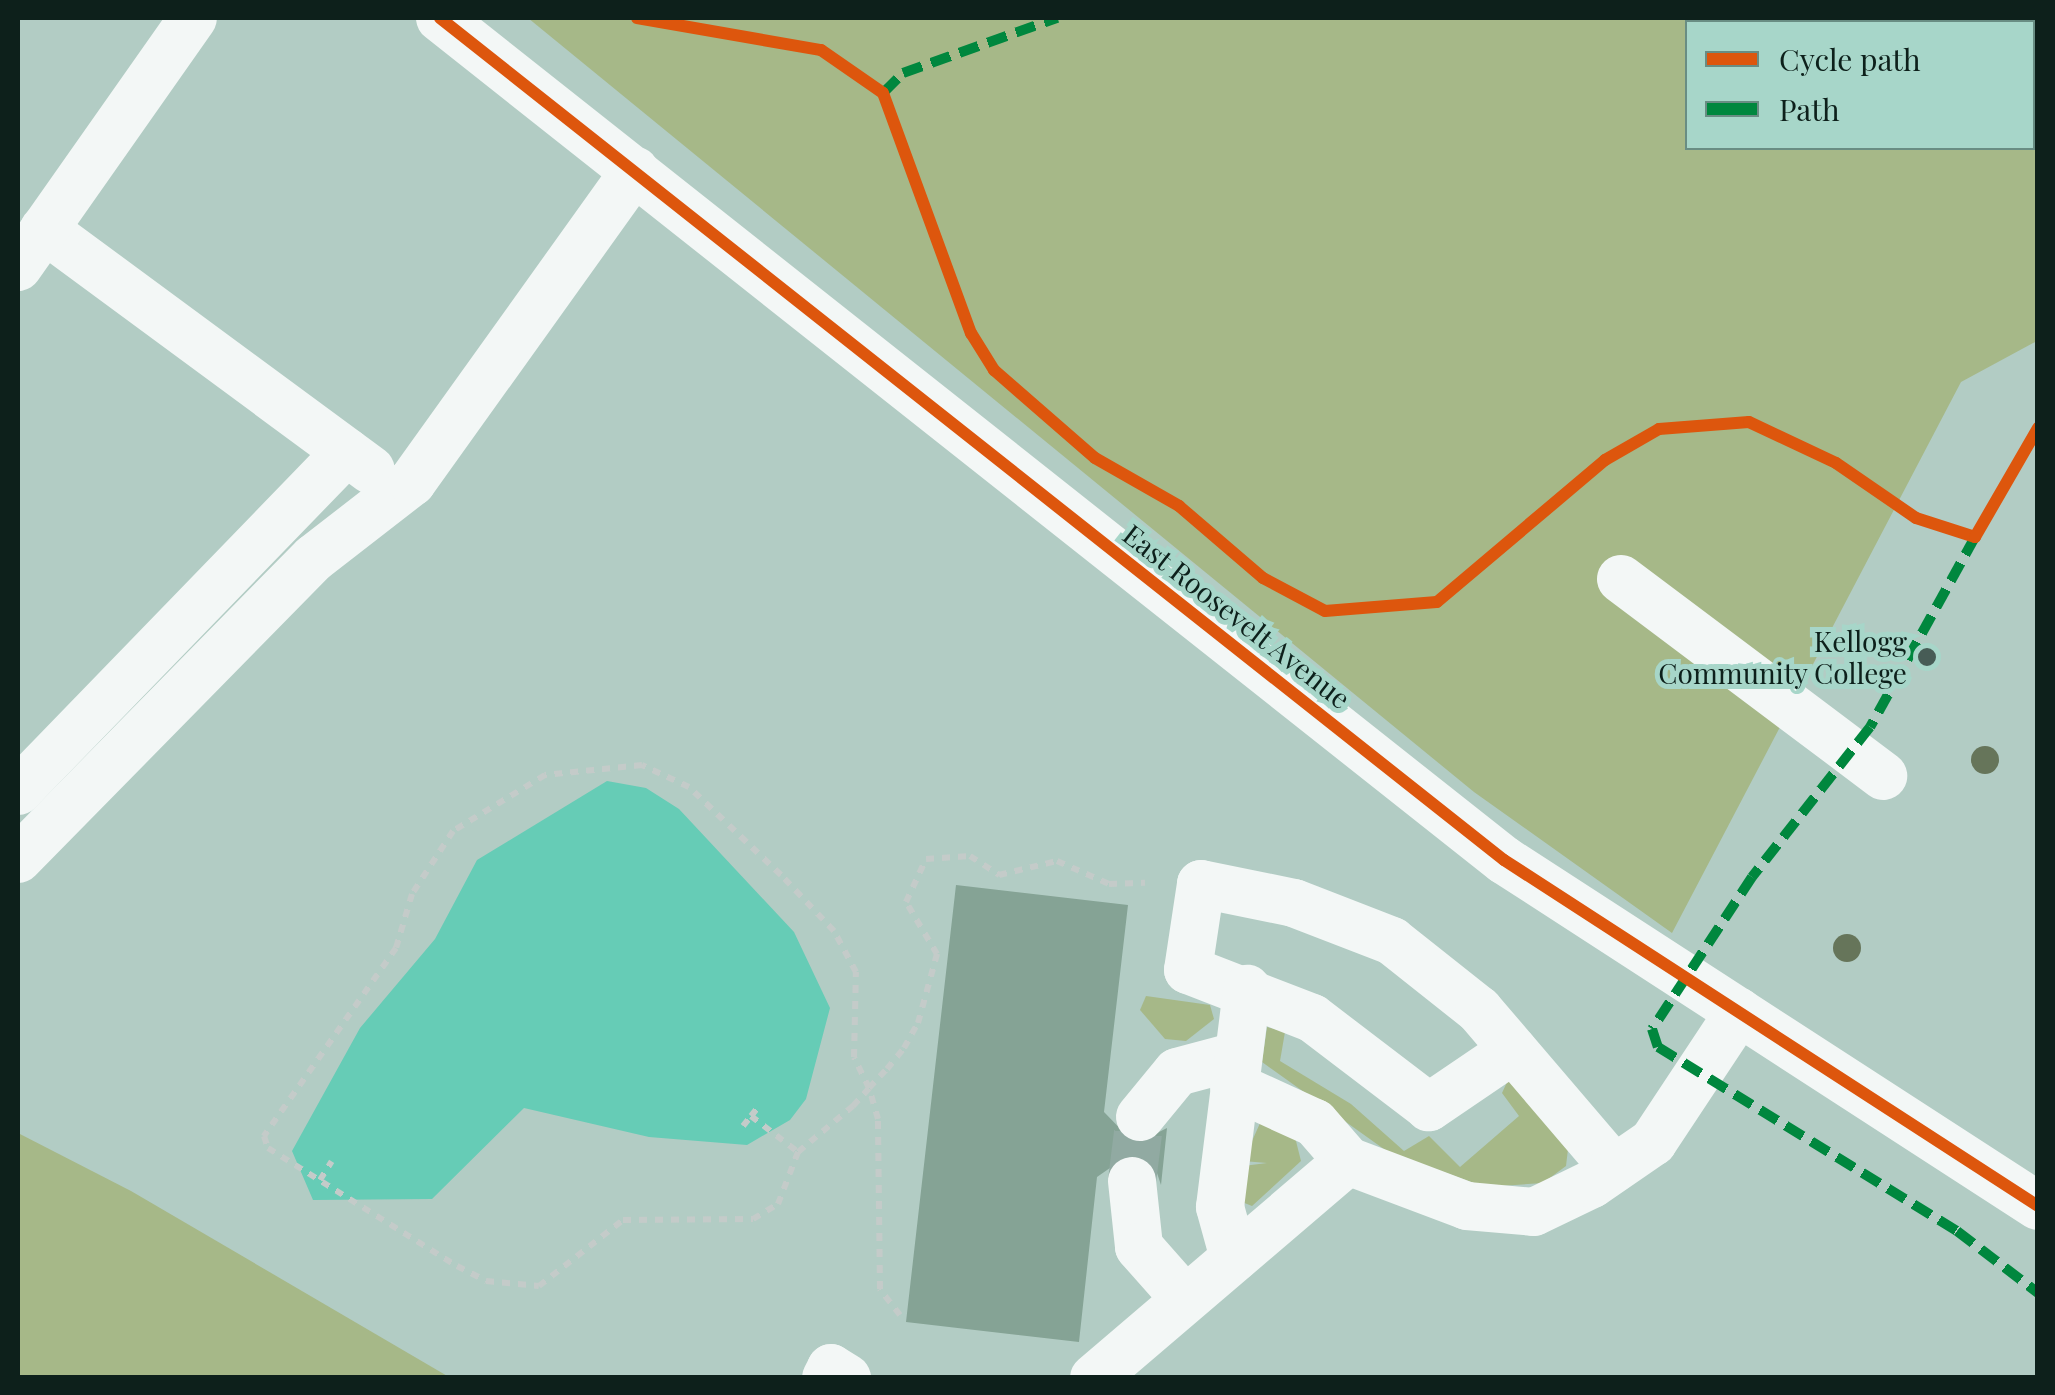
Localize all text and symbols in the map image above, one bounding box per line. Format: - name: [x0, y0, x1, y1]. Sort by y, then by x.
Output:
- legend: [1685, 20, 2035, 150]
- text: Cycle path: [1779, 39, 1921, 79]
- text: Path: [1779, 89, 1840, 129]
- street label: East Roosevelt Avenue: [1116, 516, 1358, 716]
- place label: Kellogg Community College: [1658, 624, 1907, 690]
- marker: Kellogg Community College: [1916, 646, 1938, 668]

